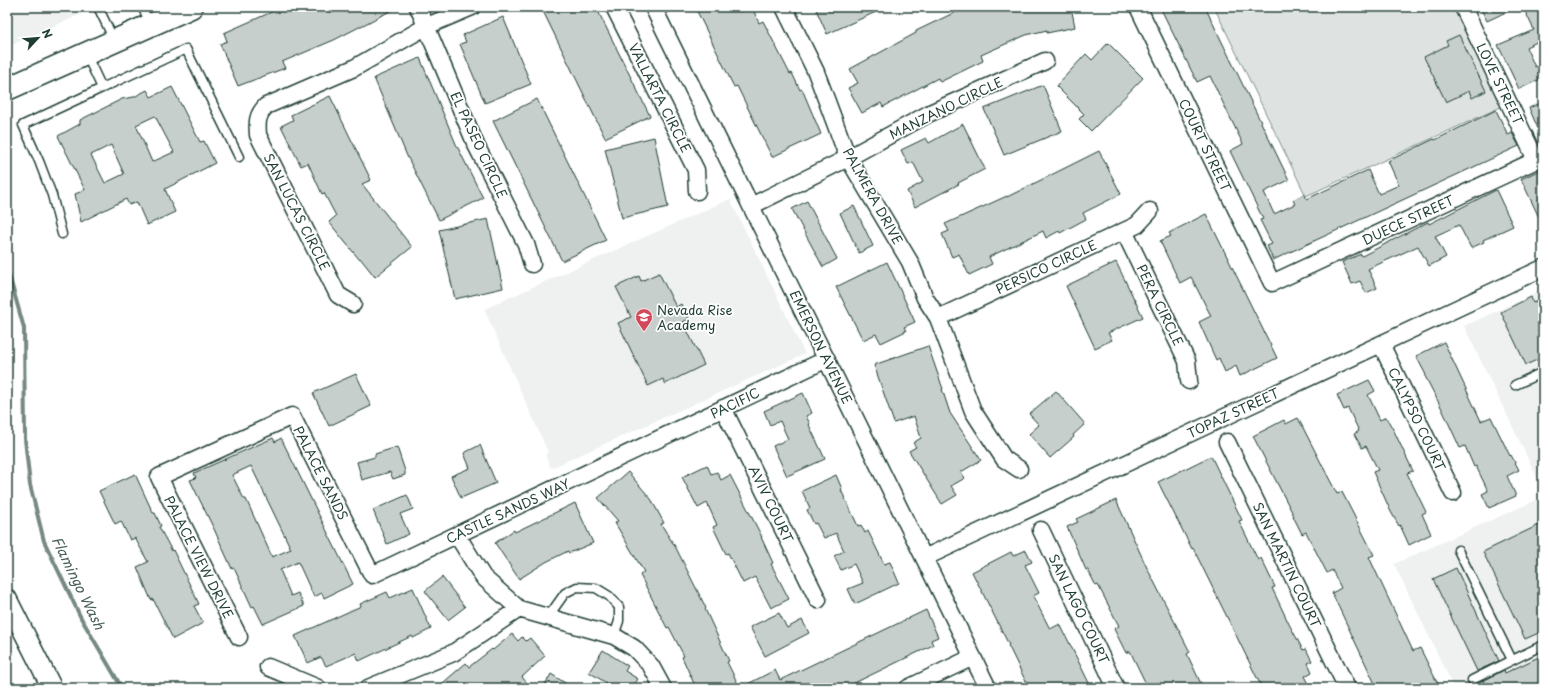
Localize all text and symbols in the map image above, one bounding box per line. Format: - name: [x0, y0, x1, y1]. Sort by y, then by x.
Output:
- north arrow: [18, 18, 58, 58]
- text: N: [38, 26, 57, 41]
- street label: VALLARTA CIRCLE: [625, 40, 696, 156]
- street label: LOVE STREET: [1472, 40, 1528, 128]
- street label: MANZANO CIRCLE: [886, 72, 1006, 143]
- street label: EL PASEO CIRCLE: [446, 88, 513, 201]
- street label: COURT STREET: [1175, 95, 1236, 194]
- street label: PALMERA DRIVE: [839, 144, 908, 248]
- street label: SAN LUCAS CIRCLE: [260, 150, 335, 274]
- street label: DUECE STREET: [1359, 190, 1457, 249]
- street label: PERSICO CIRCLE: [992, 235, 1100, 298]
- street label: PERA CIRCLE: [1132, 261, 1189, 349]
- street label: EMERSON AVENUE: [786, 287, 857, 407]
- place label: Nevada Rise Academy: [657, 300, 732, 334]
- school or university icon: Nevada Rise Academy: [634, 307, 654, 332]
- street label: CALYPSO COURT: [1384, 364, 1451, 474]
- street label: PACIFIC: [707, 382, 763, 423]
- street label: TOPAZ STREET: [1184, 383, 1282, 442]
- street label: PALACE SANDS: [290, 422, 353, 523]
- street label: AVIV COURT: [745, 462, 798, 546]
- street label: CASTLE SANDS WAY: [443, 473, 573, 548]
- street label: PALACE VIEW DRIVE: [160, 492, 239, 621]
- street label: SAN MARTIN COURT: [1249, 499, 1326, 631]
- water label: Flamingo Wash: [47, 533, 111, 634]
- street label: SAN LAGO COURT: [1045, 551, 1114, 667]

